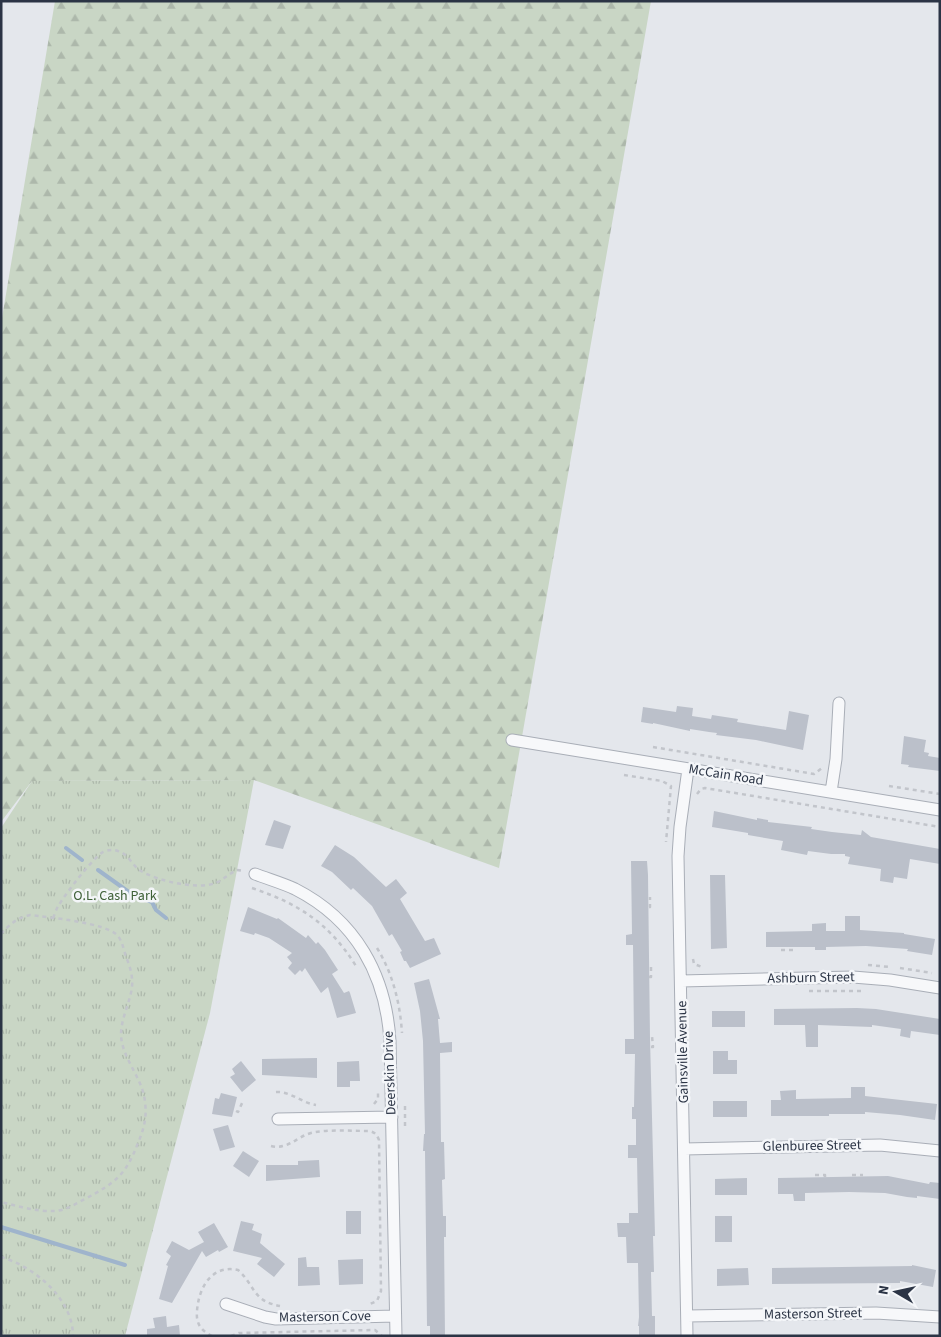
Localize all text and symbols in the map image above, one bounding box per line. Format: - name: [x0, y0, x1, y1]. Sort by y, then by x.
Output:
- street label: McCain Road: [687, 759, 765, 791]
- park label: O.L. Cash Park: [73, 886, 157, 906]
- street label: Ashburn Street: [767, 967, 855, 989]
- street label: Gainsville Avenue: [672, 1000, 694, 1104]
- street label: Deerskin Drive: [379, 1030, 401, 1116]
- street label: Glenburee Street: [763, 1135, 862, 1157]
- north arrow: [871, 1267, 921, 1317]
- text: N: [874, 1284, 895, 1296]
- street label: Masterson Street: [764, 1303, 862, 1325]
- street label: Masterson Cove: [279, 1306, 371, 1328]

